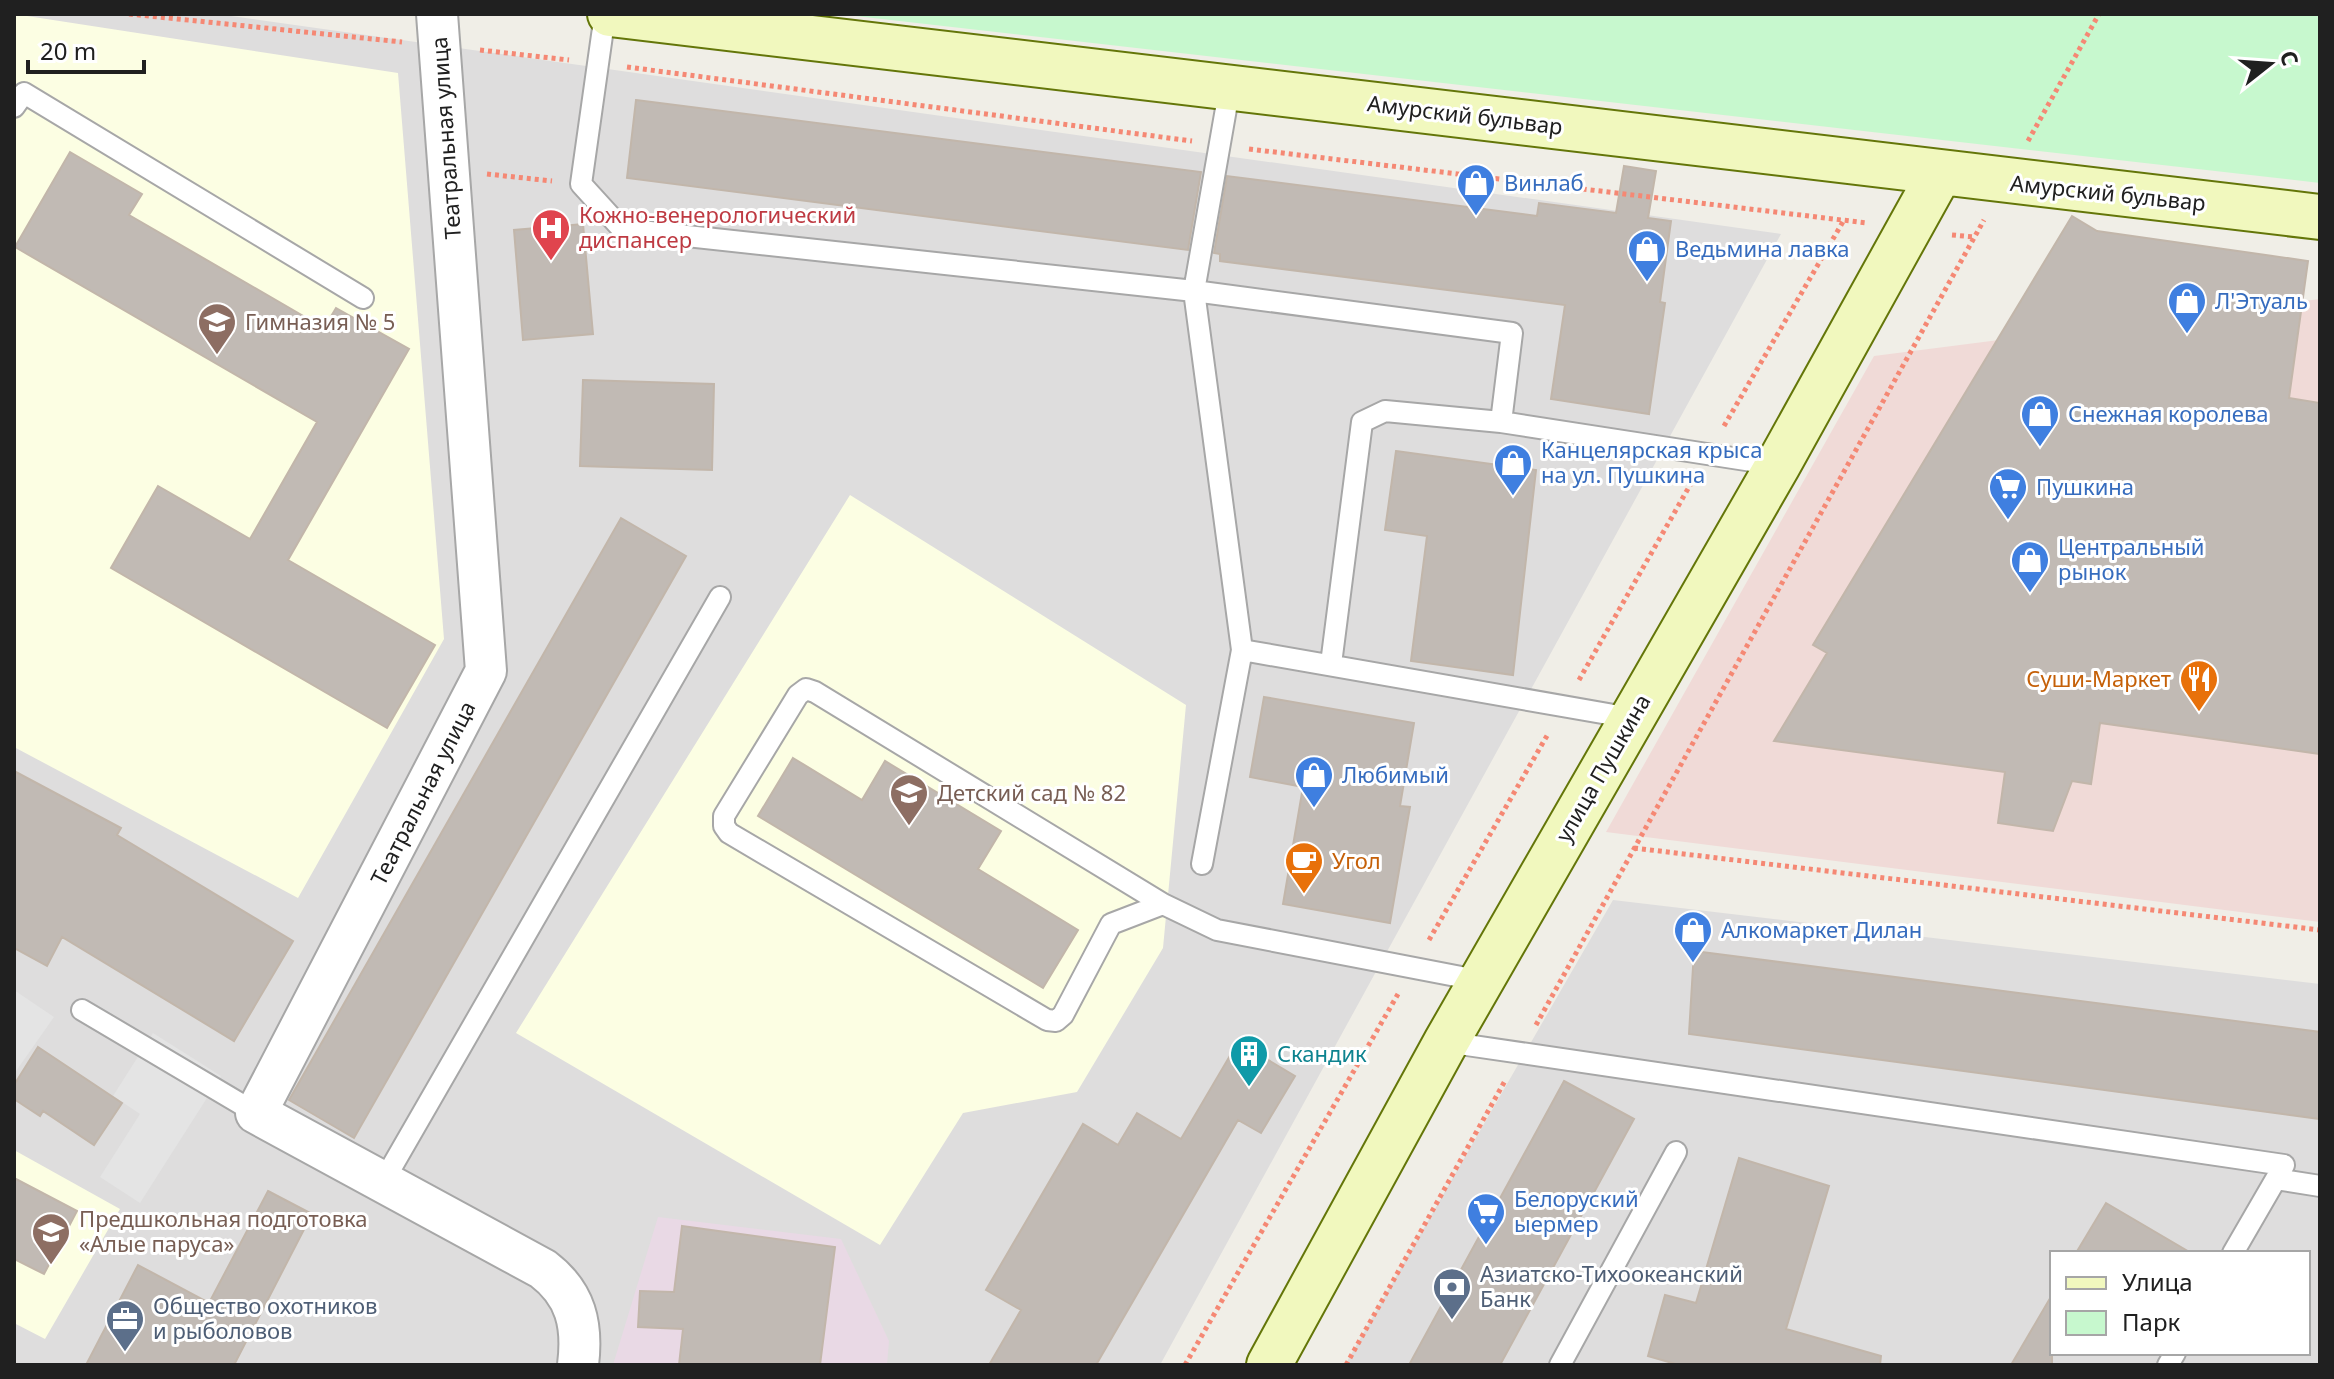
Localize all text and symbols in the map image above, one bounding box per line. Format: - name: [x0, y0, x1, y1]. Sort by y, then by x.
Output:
- scale bar: [28, 24, 144, 74]
- north arrow: [2230, 24, 2310, 104]
- text: 20 m: [40, 34, 96, 67]
- street label: Театральная улица: [423, 36, 467, 240]
- text: С: [2274, 47, 2307, 69]
- street label: Амурский бульвар: [1366, 87, 1565, 141]
- shop icon: Винлаб: [1455, 162, 1497, 217]
- place label: Винлаб: [1504, 167, 1584, 197]
- street label: Амурский бульвар: [2009, 167, 2207, 217]
- place label: Кожно-венерологический диспансер: [579, 199, 856, 254]
- hospital icon: Кожно-венерологический диспансер: [530, 207, 572, 262]
- shop icon: Ведьмина лавка: [1626, 228, 1668, 283]
- place label: Ведьмина лавка: [1675, 233, 1850, 263]
- shop icon: Л'Этуаль: [2166, 280, 2208, 335]
- place label: Л'Этуаль: [2215, 285, 2308, 315]
- school or university icon: Гимназия № 5: [196, 301, 238, 356]
- place label: Гимназия № 5: [245, 306, 395, 336]
- shop icon: Снежная королева: [2019, 393, 2061, 448]
- place label: Снежная королева: [2068, 398, 2269, 428]
- place label: Канцелярская крыса на ул. Пушкина: [1541, 434, 1762, 489]
- shop icon: Канцелярская крыса на ул. Пушкина: [1492, 442, 1534, 497]
- supermarket icon: Пушкина: [1987, 466, 2029, 521]
- place label: Пушкина: [2036, 471, 2134, 501]
- place label: Центральный рынок: [2058, 531, 2205, 586]
- shop icon: Центральный рынок: [2009, 539, 2051, 594]
- restaurant icon: Суши-Маркет: [2178, 658, 2220, 713]
- place label: Суши-Маркет: [2026, 663, 2171, 693]
- street label: улица Пушкина: [1548, 688, 1657, 847]
- street label: Театральная улица: [363, 695, 482, 890]
- shop icon: Любимый: [1293, 754, 1335, 809]
- place label: Любимый: [1342, 759, 1449, 789]
- school or university icon: Детский сад № 82: [888, 772, 930, 827]
- place label: Детский сад № 82: [937, 777, 1126, 807]
- cafe icon: Угол: [1283, 840, 1325, 895]
- place label: Угол: [1332, 845, 1381, 875]
- shop icon: Алкомаркет Дилан: [1672, 909, 1714, 964]
- place label: Алкомаркет Дилан: [1721, 914, 1922, 944]
- building icon: Скандик: [1228, 1033, 1270, 1088]
- place label: Скандик: [1277, 1038, 1367, 1068]
- place label: Белоруский ыермер: [1514, 1183, 1639, 1238]
- supermarket icon: Белоруский ыермер: [1465, 1191, 1507, 1246]
- place label: Предшкольная подготовка «Алые паруса»: [79, 1203, 368, 1258]
- school or university icon: Предшкольная подготовка «Алые паруса»: [30, 1211, 72, 1266]
- legend: [2050, 1251, 2310, 1355]
- place label: Азиатско-Тихоокеанский Банк: [1480, 1258, 1743, 1313]
- text: Улица: [2122, 1265, 2193, 1298]
- bank icon: Азиатско-Тихоокеанский Банк: [1431, 1266, 1473, 1321]
- place label: Общество охотников и рыболовов: [153, 1290, 377, 1345]
- office icon: Общество охотников и рыболовов: [104, 1298, 146, 1353]
- text: Парк: [2122, 1305, 2181, 1338]

